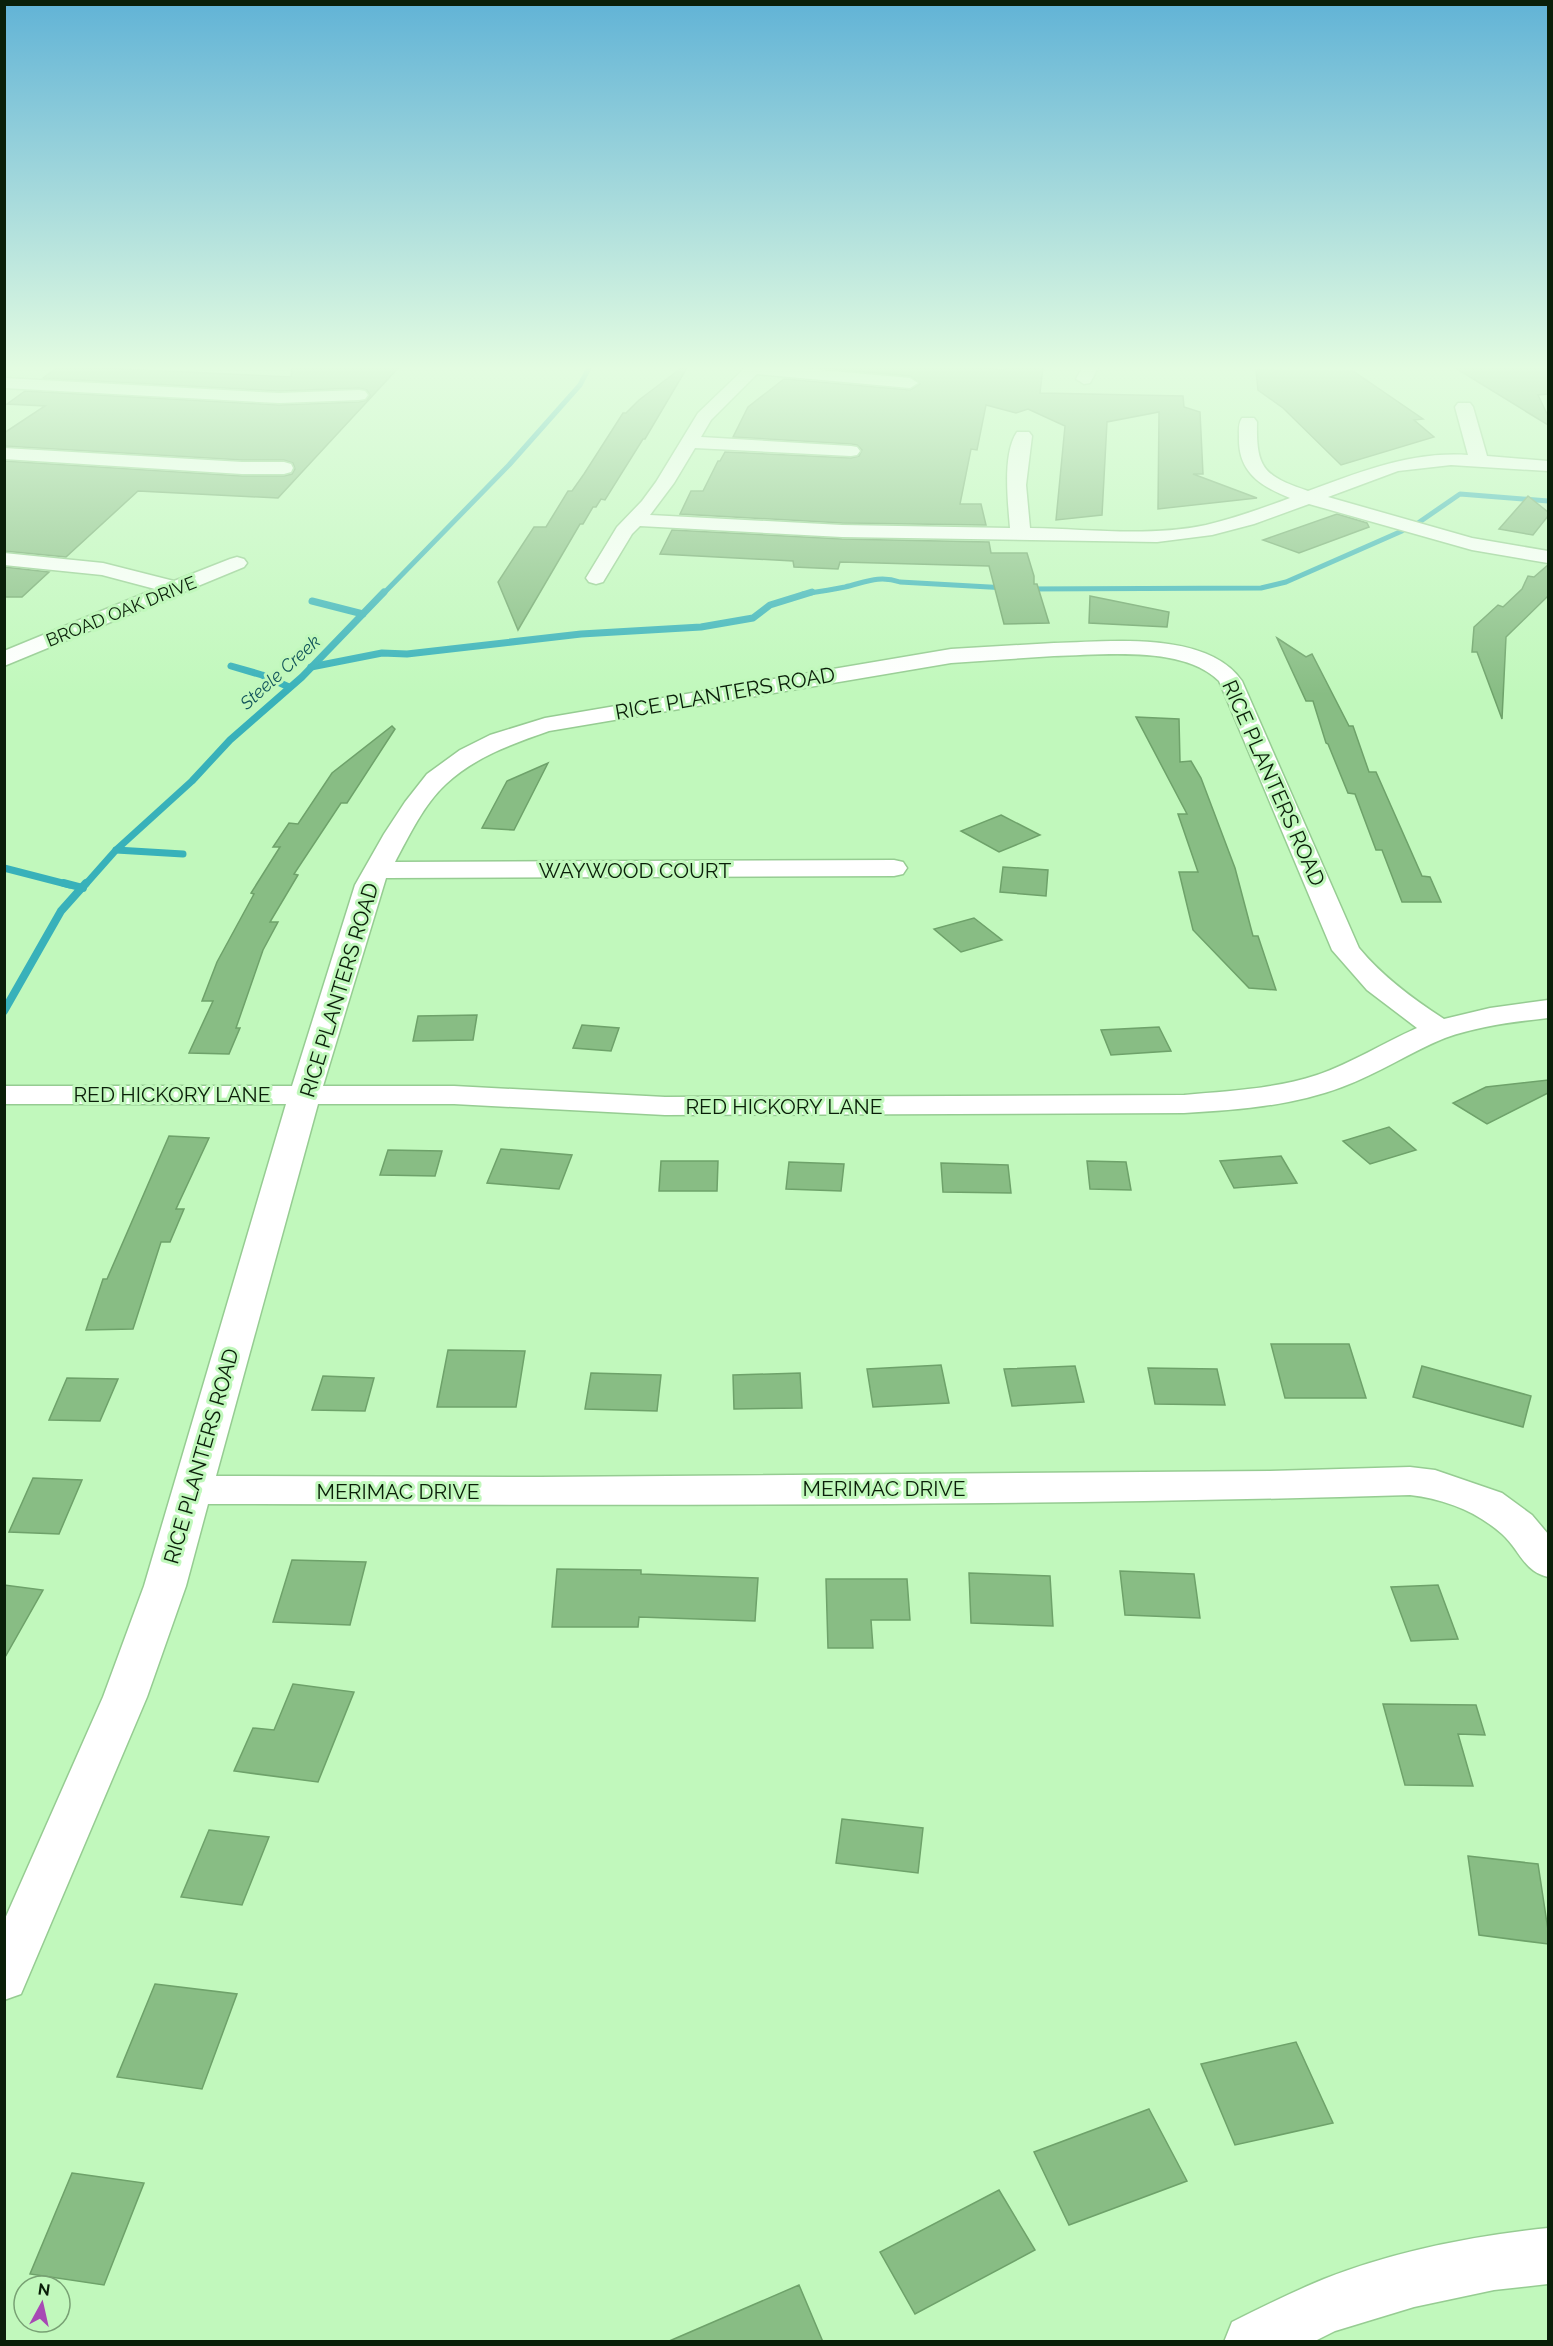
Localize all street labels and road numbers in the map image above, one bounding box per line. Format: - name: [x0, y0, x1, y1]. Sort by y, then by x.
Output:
- street label: BROAD OAK DRIVE: [43, 571, 199, 651]
- street label: RICE PLANTERS ROAD: [613, 661, 837, 725]
- street label: RICE PLANTERS ROAD: [1217, 676, 1331, 890]
- street label: WAYWOOD COURT: [539, 858, 731, 883]
- street label: RICE PLANTERS ROAD: [294, 880, 384, 1100]
- street label: RED HICKORY LANE: [73, 1082, 271, 1107]
- street label: RED HICKORY LANE: [685, 1094, 883, 1119]
- street label: RICE PLANTERS ROAD: [158, 1345, 244, 1567]
- street label: MERIMAC DRIVE: [803, 1476, 965, 1501]
- street label: MERIMAC DRIVE: [317, 1479, 479, 1504]

